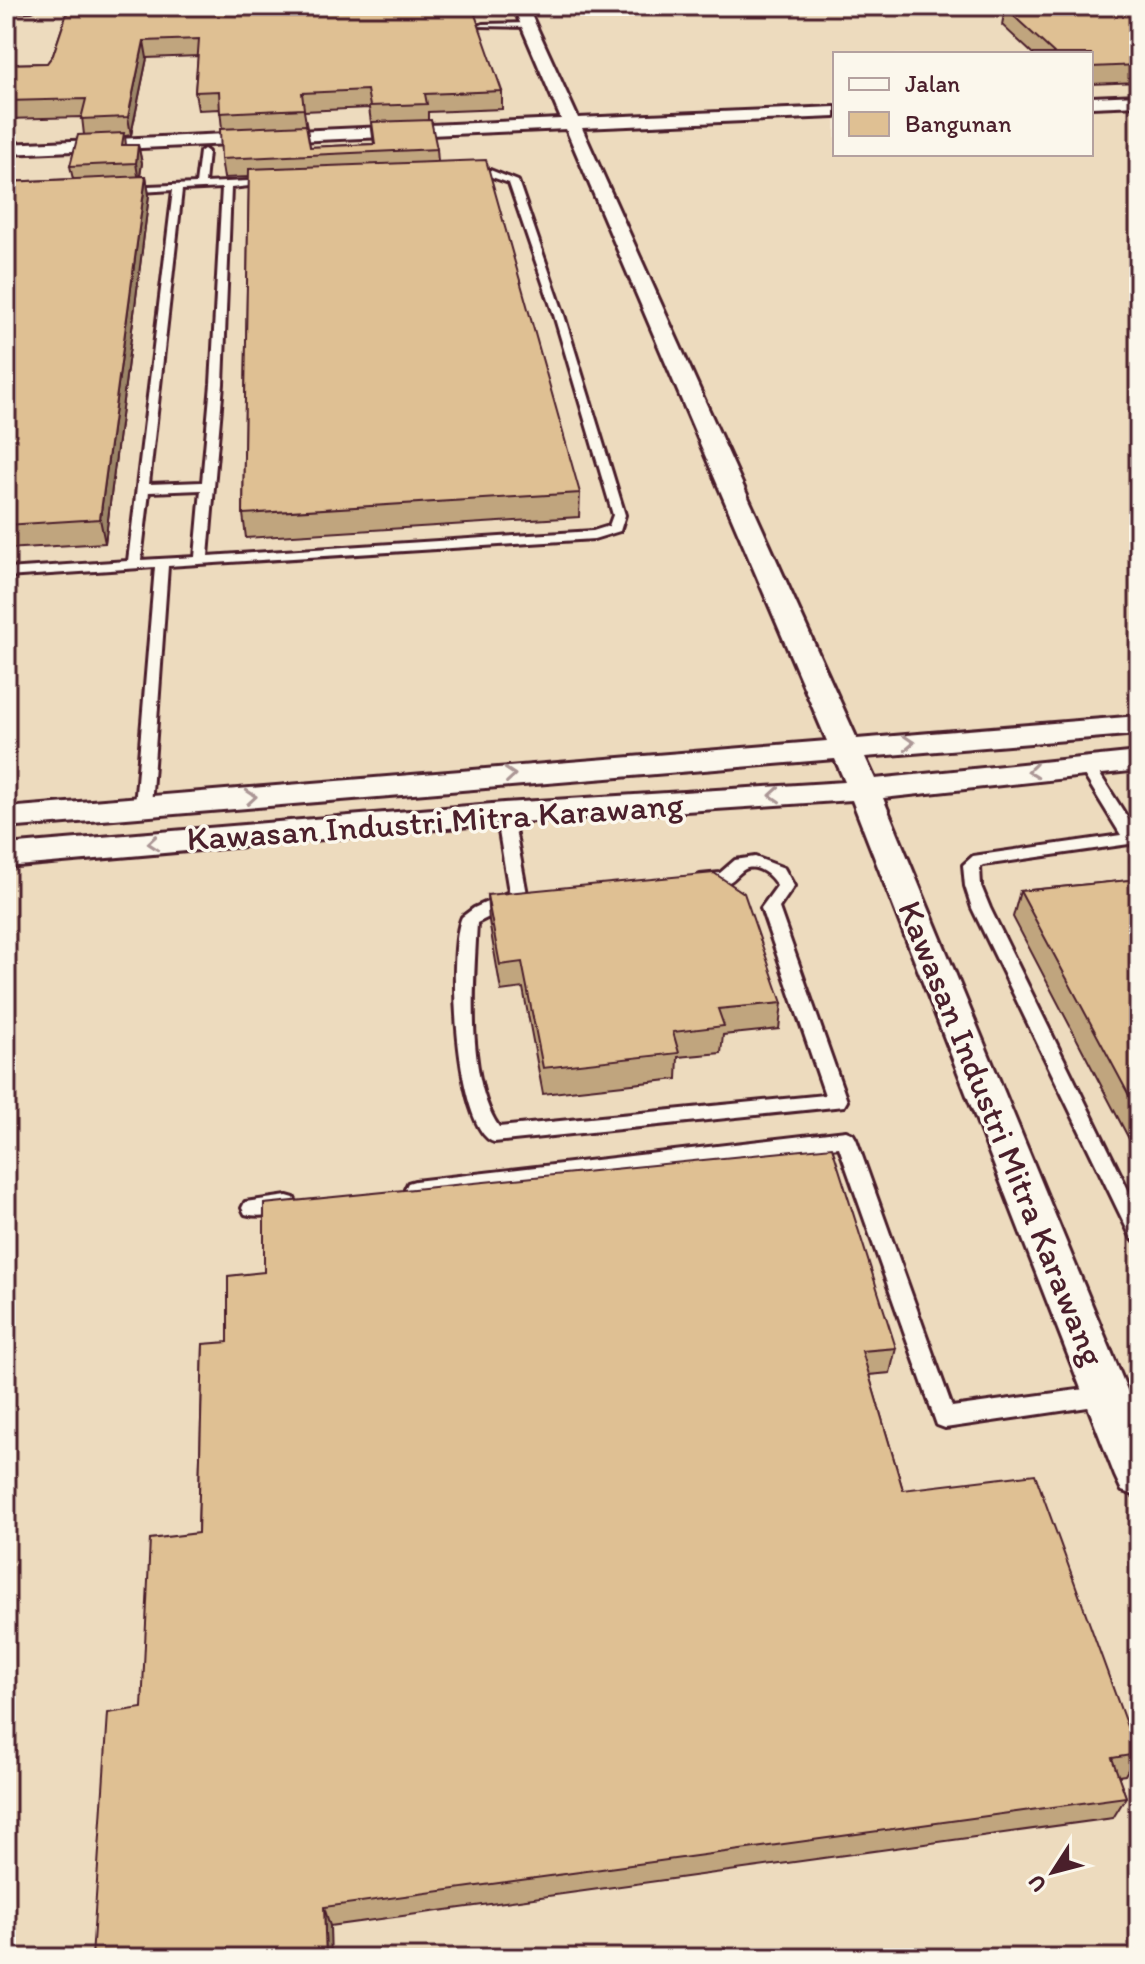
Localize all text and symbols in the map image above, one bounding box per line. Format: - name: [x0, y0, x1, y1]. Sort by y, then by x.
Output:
- legend: [833, 52, 1093, 156]
- text: Jalan: [905, 69, 960, 98]
- text: Bangunan: [905, 109, 1012, 138]
- one-way arrow: [903, 735, 916, 752]
- one-way arrow: [1027, 763, 1040, 780]
- one-way arrow: [504, 767, 517, 784]
- street label: Kawasan Industri Mitra Karawang: [185, 784, 686, 859]
- one-way arrow: [768, 787, 781, 804]
- one-way arrow: [245, 789, 258, 806]
- one-way arrow: [146, 834, 159, 851]
- street label: Kawasan Industri Mitra Karawang: [889, 895, 1114, 1372]
- north arrow: [1013, 1832, 1093, 1912]
- text: U: [1022, 1870, 1052, 1897]

